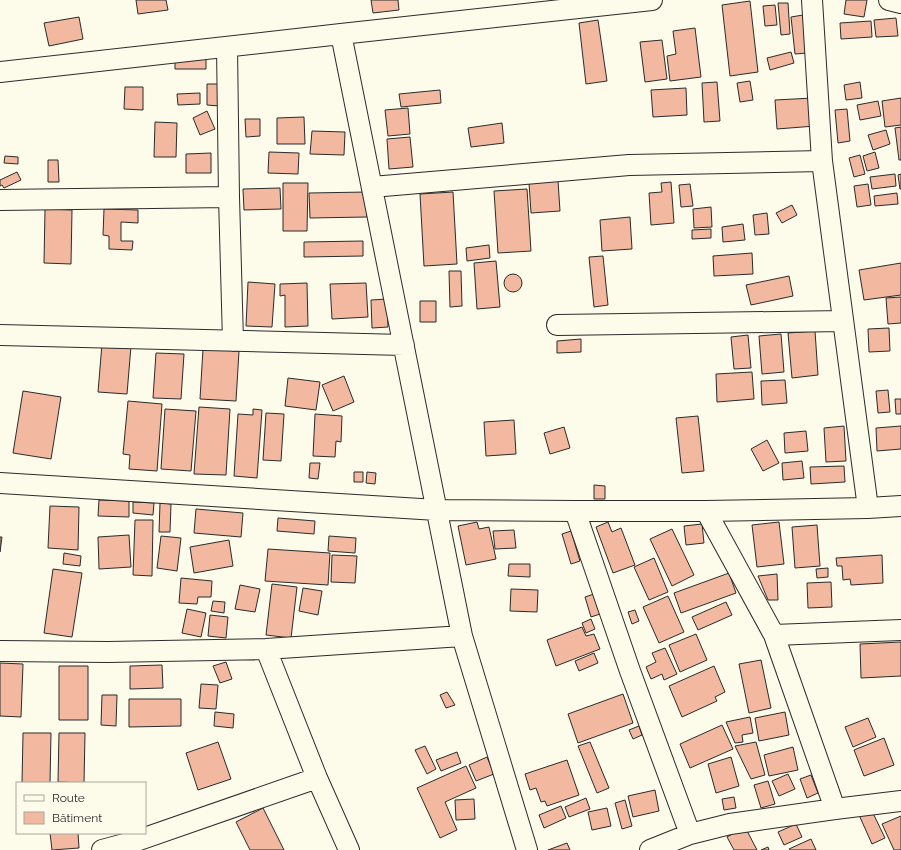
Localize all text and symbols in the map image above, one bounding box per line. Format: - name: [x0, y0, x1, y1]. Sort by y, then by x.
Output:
- legend: [16, 782, 146, 834]
- text: Route: [52, 791, 85, 805]
- text: Bâtiment: [52, 811, 102, 825]

